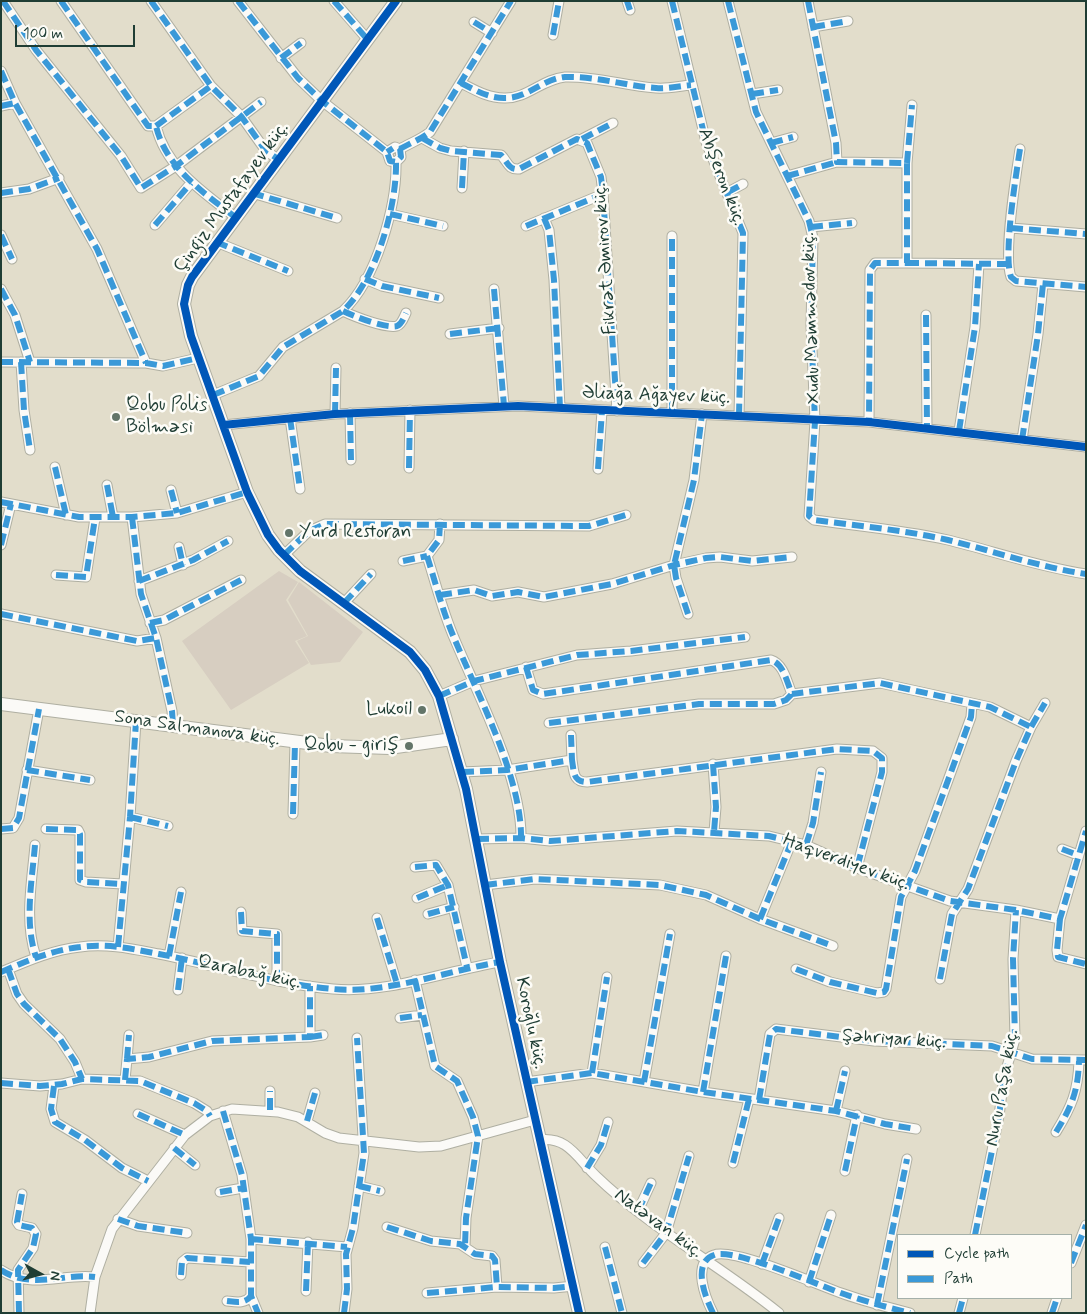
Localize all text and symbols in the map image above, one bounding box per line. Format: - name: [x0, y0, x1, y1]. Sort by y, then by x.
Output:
- scale bar: [18, 15, 138, 47]
- text: 100 m: [23, 24, 63, 44]
- street label: Çingiz Mustafayev küç.: [170, 118, 294, 278]
- street label: Abşeron küç.: [692, 125, 750, 229]
- street label: Fikrət Əmirov küç.: [589, 182, 623, 336]
- street label: Xudu Məmmədov küç.: [798, 232, 826, 404]
- street label: Əliağa Ağayev küç.: [582, 382, 730, 410]
- place label: Qobu Polis Bölməsi: [126, 395, 207, 439]
- marker: Qobu Polis Bölməsi: [110, 411, 122, 423]
- place label: Yurd Restoran: [299, 522, 411, 544]
- marker: Yurd Restoran: [283, 527, 295, 539]
- place label: Lukoil: [366, 699, 412, 721]
- marker: Lukoil: [416, 704, 428, 716]
- street label: Sona Salmanova küç.: [113, 706, 281, 752]
- place label: Qobu - giriş: [304, 735, 399, 757]
- marker: Qobu - giriş: [403, 740, 415, 752]
- street label: Haqverdiyev küç.: [780, 830, 912, 896]
- street label: Qarabağ küç.: [195, 951, 303, 995]
- street label: Koroğlu küç.: [509, 975, 551, 1071]
- street label: Şəhriyar küç.: [841, 1025, 947, 1055]
- street label: Nuru Paşa küç.: [982, 1028, 1024, 1148]
- street label: Natəvan küç.: [609, 1184, 707, 1264]
- legend: [897, 1234, 1072, 1299]
- text: Cycle path: [944, 1244, 1009, 1264]
- north arrow: [15, 1249, 65, 1299]
- text: Path: [944, 1269, 973, 1289]
- text: N: [45, 1270, 64, 1282]

